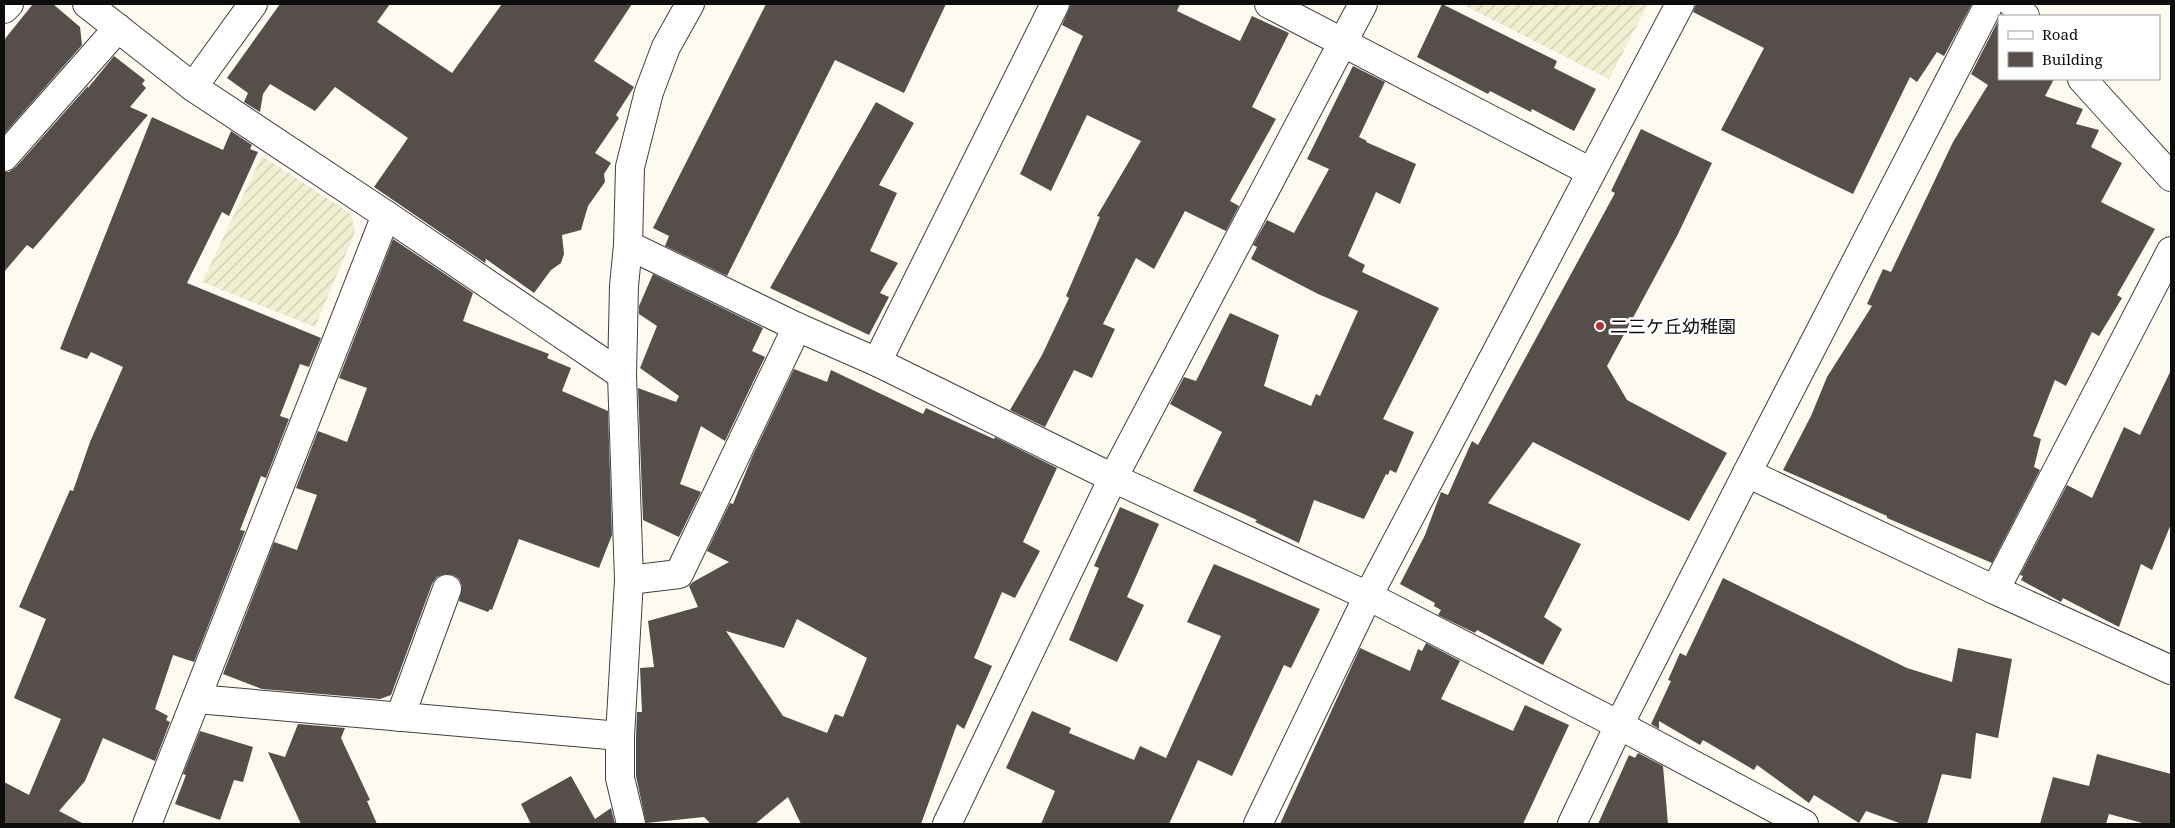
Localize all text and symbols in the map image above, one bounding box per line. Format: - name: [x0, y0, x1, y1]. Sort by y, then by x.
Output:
- legend: [1998, 15, 2160, 80]
- text: Road: [2042, 24, 2078, 44]
- text: Building: [2042, 49, 2103, 69]
- place label: 二三ケ丘幼稚園: [1610, 314, 1736, 338]
- marker: 二三ケ丘幼稚園: [1594, 320, 1606, 332]

